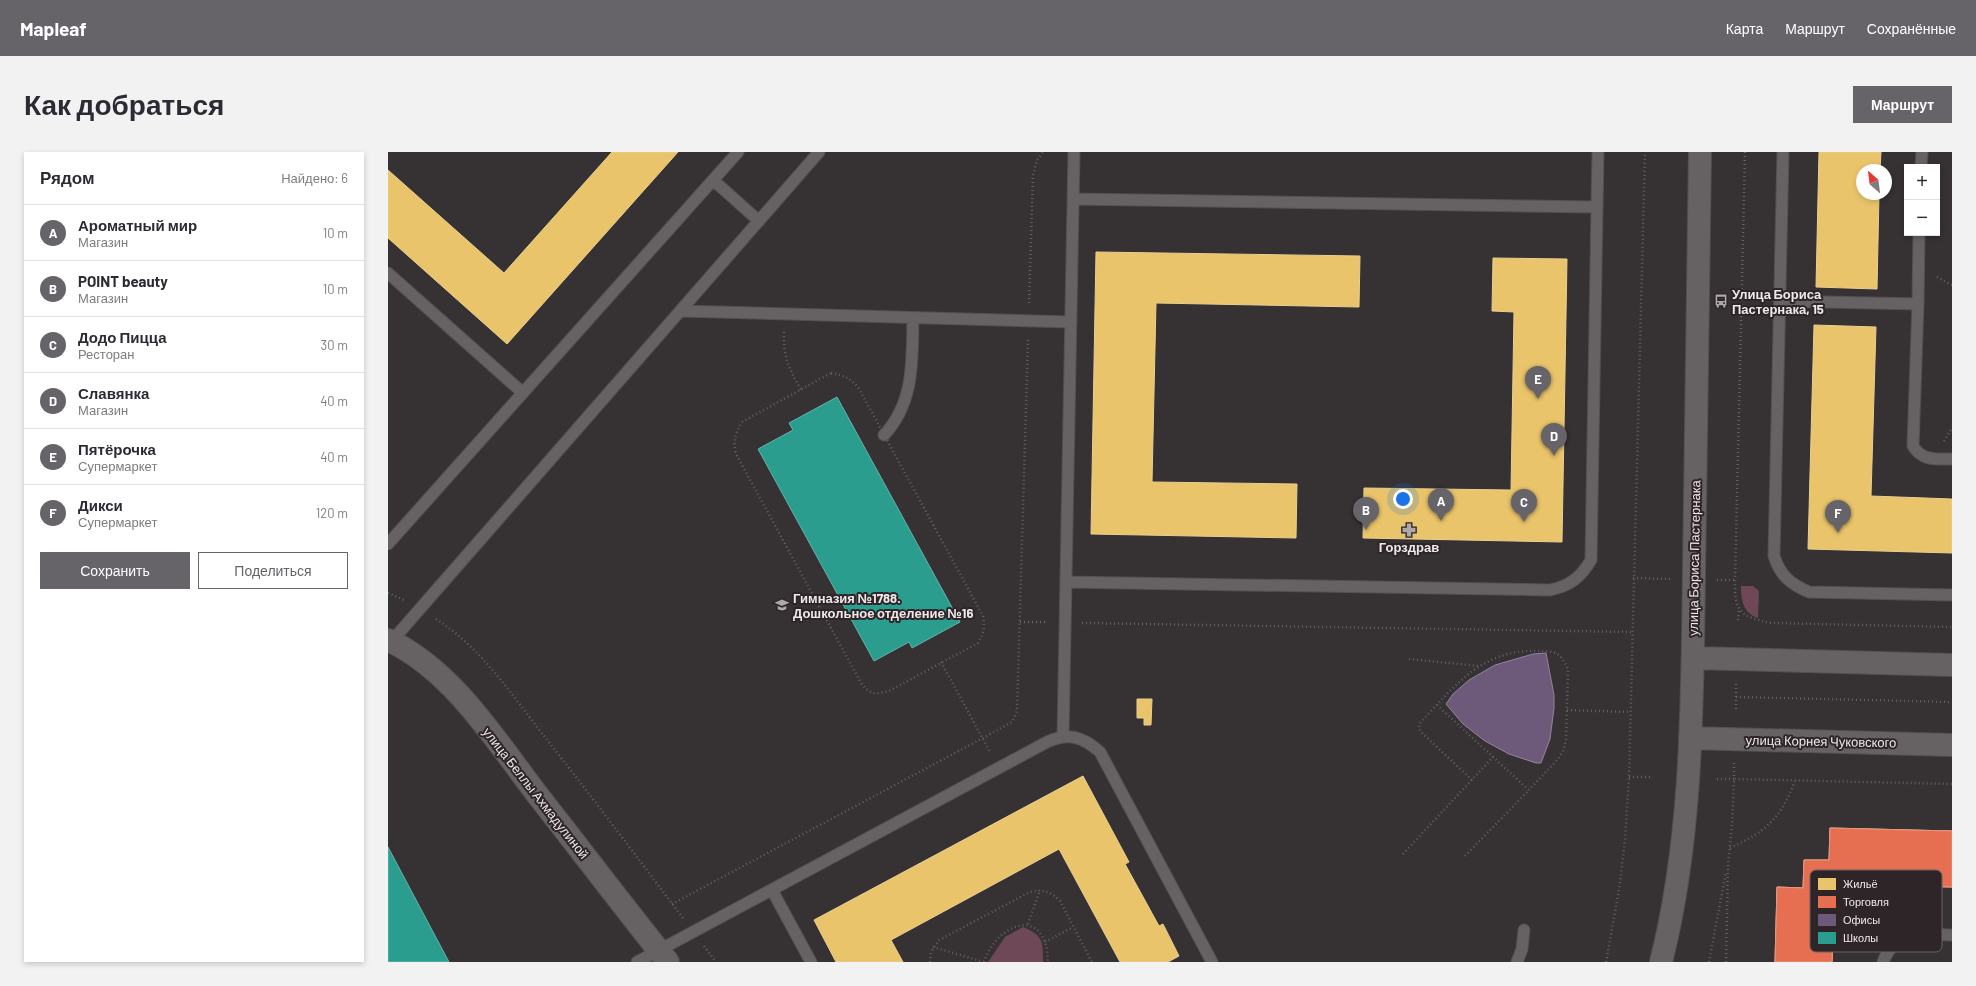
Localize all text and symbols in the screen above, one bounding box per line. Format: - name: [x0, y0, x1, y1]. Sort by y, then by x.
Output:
- text: Mapleaf: [20, 17, 87, 40]
- text: Карта: [1726, 20, 1763, 37]
- text: Маршрут: [1785, 20, 1845, 37]
- text: Сохранённые: [1867, 20, 1956, 37]
- button: Маршрут: [1853, 86, 1952, 123]
- text: Как добраться: [24, 87, 224, 121]
- north arrow: [1856, 164, 1892, 200]
- map controls: [1904, 164, 1940, 236]
- button: +: [1904, 164, 1940, 200]
- text: Рядом: [40, 167, 95, 187]
- text: Найдено: 6: [281, 170, 348, 186]
- button: −: [1904, 200, 1940, 236]
- text: Ароматный мир: [78, 216, 197, 234]
- text: A: [49, 225, 57, 241]
- text: 10 m: [323, 225, 348, 241]
- text: Магазин: [78, 234, 128, 250]
- text: POINT beauty: [78, 272, 168, 290]
- text: B: [49, 281, 57, 297]
- text: 10 m: [323, 281, 348, 297]
- place label: Улица Бориса Пастернака, 15: [1732, 286, 1824, 317]
- text: Магазин: [78, 290, 128, 306]
- bus stop icon: Улица Бориса Пастернака, 15: [1713, 293, 1729, 309]
- text: Додо Пицца: [78, 328, 167, 346]
- text: C: [49, 337, 57, 353]
- text: 30 m: [321, 337, 348, 353]
- text: Ресторан: [78, 346, 135, 362]
- pin: E: [1525, 366, 1551, 399]
- text: Славянка: [78, 384, 149, 402]
- text: D: [49, 393, 57, 409]
- text: 40 m: [320, 393, 348, 409]
- text: Магазин: [78, 402, 128, 418]
- pin: D: [1541, 423, 1567, 456]
- text: Пятёрочка: [78, 440, 156, 458]
- text: E: [49, 449, 57, 465]
- text: 40 m: [320, 449, 348, 465]
- text: Супермаркет: [78, 458, 157, 474]
- street label: улица Бориса Пастернака: [1685, 479, 1703, 636]
- pin: A: [1428, 488, 1454, 521]
- your location: [1393, 489, 1413, 509]
- pin: C: [1511, 489, 1537, 522]
- text: Дикси: [78, 496, 123, 514]
- pin: B: [1353, 497, 1379, 530]
- pin: F: [1825, 500, 1851, 533]
- text: F: [49, 505, 57, 521]
- text: 120 m: [316, 505, 348, 521]
- text: Супермаркет: [78, 514, 157, 530]
- pharmacy icon: Горздрав: [1401, 522, 1417, 538]
- place label: Горздрав: [1379, 539, 1439, 555]
- button: Сохранить: [40, 552, 190, 589]
- button: Поделиться: [198, 552, 348, 589]
- place label: Гимназия №1788. Дошкольное отделение №16: [793, 590, 973, 621]
- school or university icon: Гимназия №1788. Дошкольное отделение №16: [774, 597, 790, 613]
- street label: улица Беллы Ахмадулиной: [480, 724, 592, 862]
- street label: улица Корнея Чуковского: [1746, 732, 1896, 750]
- legend: [1810, 870, 1942, 952]
- text: Жильё: [1843, 877, 1878, 890]
- text: Торговля: [1843, 895, 1889, 908]
- text: Офисы: [1843, 913, 1880, 926]
- text: Школы: [1843, 931, 1878, 944]

